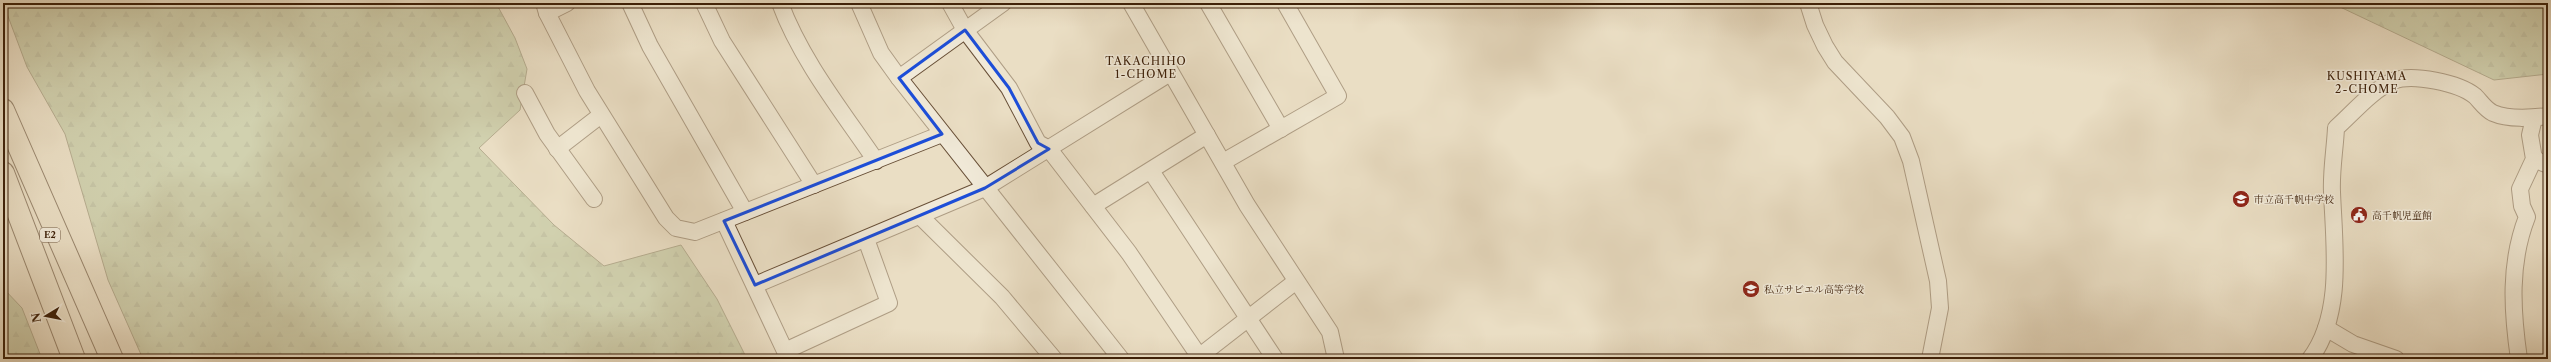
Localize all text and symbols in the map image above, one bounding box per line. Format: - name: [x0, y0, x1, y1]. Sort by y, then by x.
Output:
- district label: TAKACHIHO 1-CHOME: [1105, 54, 1187, 81]
- district label: KUSHIYAMA 2-CHOME: [2327, 69, 2407, 96]
- school or university icon: 市立高千帆中学校: [2231, 189, 2251, 209]
- place label: 市立高千帆中学校: [2254, 193, 2334, 206]
- public building icon: 高千帆児童館: [2349, 205, 2369, 225]
- place label: 高千帆児童館: [2372, 209, 2432, 222]
- road number: E2: [40, 228, 60, 242]
- school or university icon: 私立サビエル高等学校: [1741, 279, 1761, 299]
- place label: 私立サビエル高等学校: [1764, 283, 1864, 296]
- north arrow: [26, 296, 66, 336]
- text: N: [28, 311, 44, 324]

